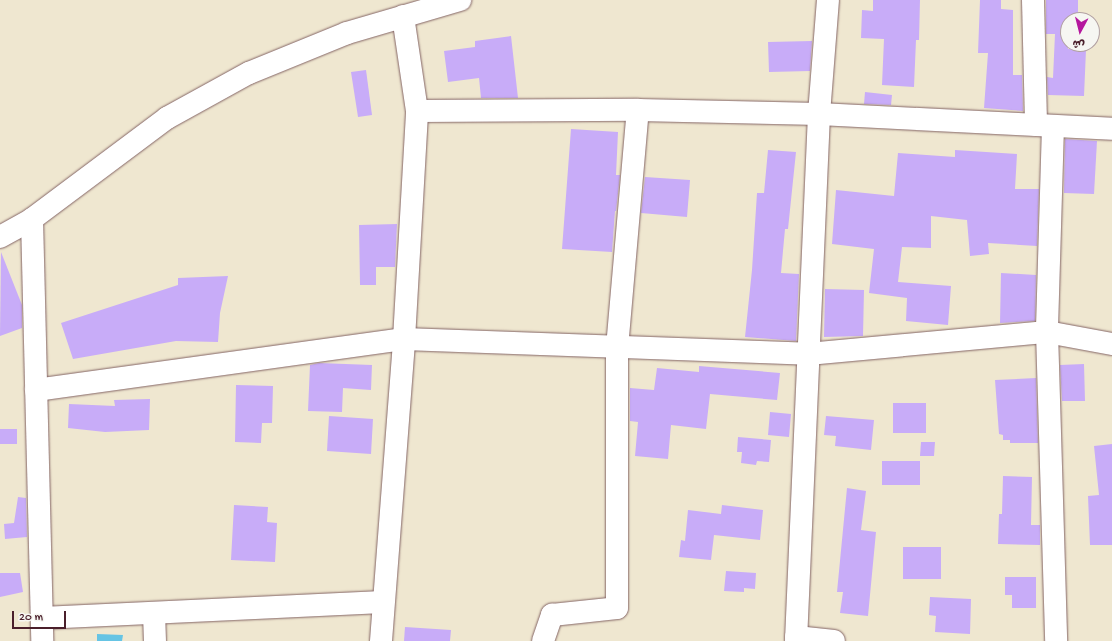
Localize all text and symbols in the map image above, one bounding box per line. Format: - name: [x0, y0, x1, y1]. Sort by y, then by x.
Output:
- north arrow: [1060, 12, 1100, 52]
- text: ش: [1072, 36, 1085, 50]
- scale bar: [14, 603, 68, 629]
- text: 20 m: [19, 611, 43, 625]

